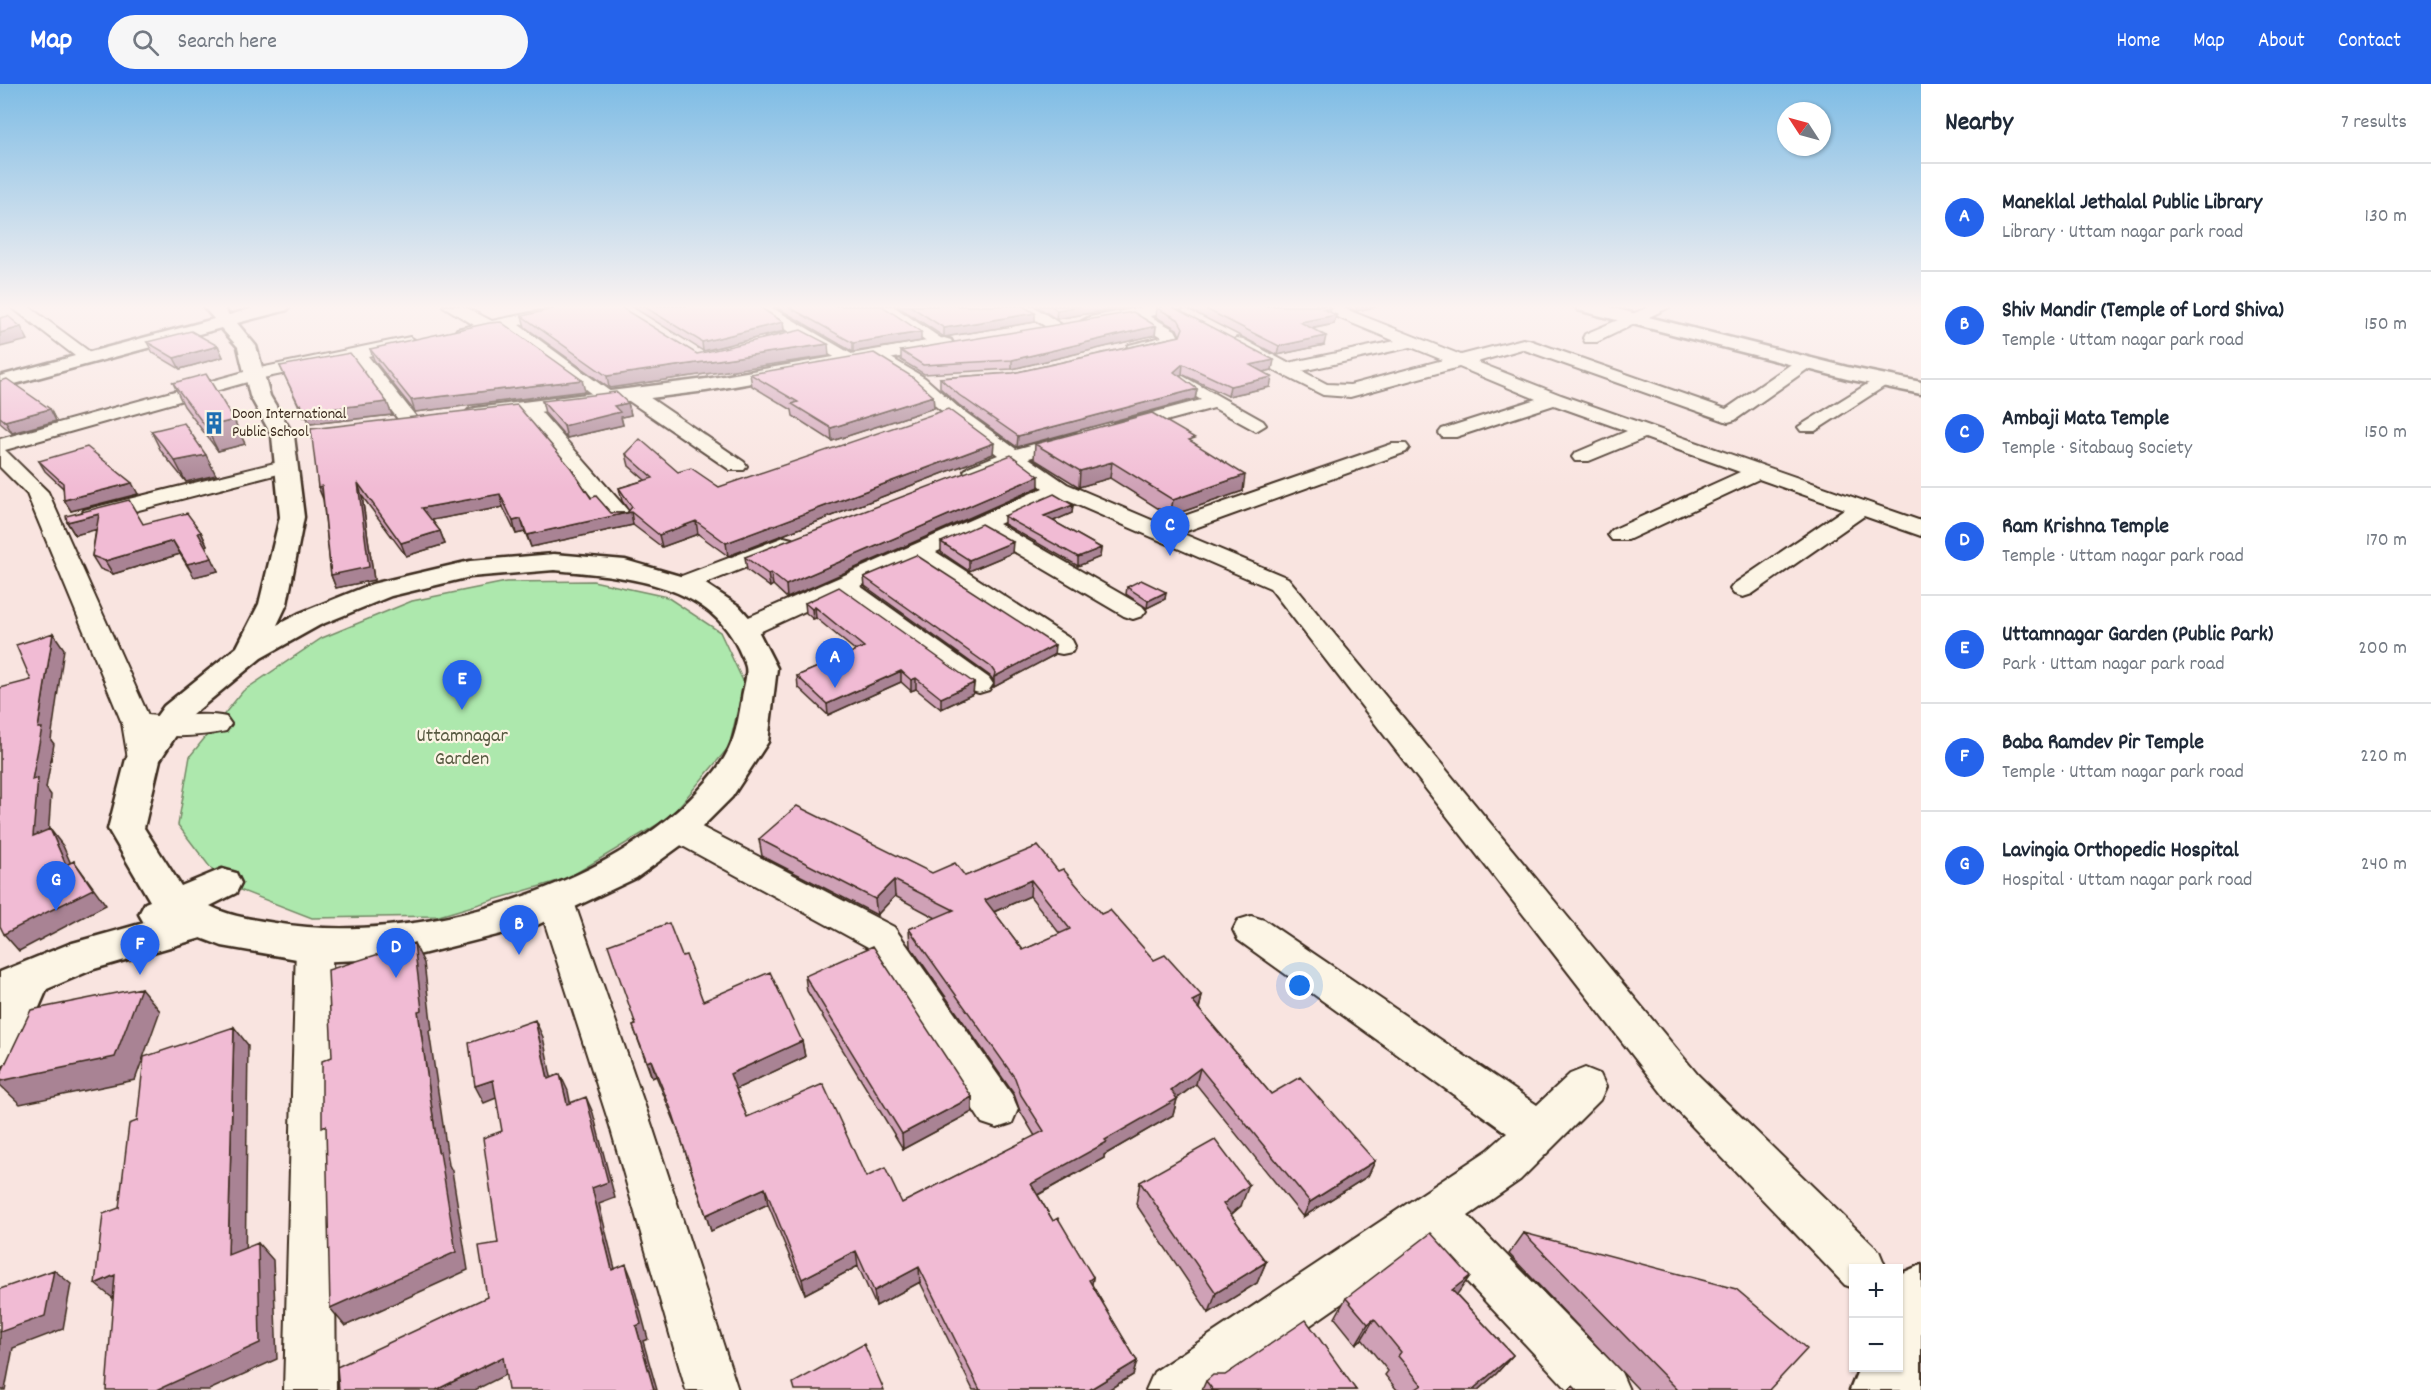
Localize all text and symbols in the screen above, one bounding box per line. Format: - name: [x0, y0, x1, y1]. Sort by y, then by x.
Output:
- search box: [108, 15, 528, 69]
- text: Map: [30, 22, 72, 62]
- icon: search: [129, 26, 162, 59]
- text: Search here: [177, 27, 277, 58]
- text: Home: [2116, 27, 2160, 57]
- text: Map: [2193, 27, 2225, 57]
- text: About: [2258, 27, 2305, 57]
- text: Contact: [2338, 27, 2401, 57]
- north arrow: [1777, 102, 1831, 156]
- text: Nearby: [1945, 105, 2013, 142]
- text: 7 results: [2341, 109, 2407, 137]
- text: Maneklal Jethalal Public Library: [2002, 188, 2262, 219]
- text: A: [1959, 203, 1970, 231]
- text: 130 m: [2365, 203, 2407, 231]
- text: Library · Uttam nagar park road: [2002, 219, 2243, 247]
- text: Shiv Mandir (Temple of Lord Shiva): [2002, 296, 2284, 327]
- text: B: [1960, 311, 1969, 339]
- text: 150 m: [2364, 311, 2407, 339]
- text: Temple · Uttam nagar park road: [2002, 327, 2244, 355]
- place label: Doon International Public School: [232, 403, 347, 444]
- text: Ambaji Mata Temple: [2002, 404, 2169, 435]
- building icon: Doon International Public School: [201, 410, 227, 436]
- text: C: [1960, 419, 1969, 447]
- text: 150 m: [2364, 419, 2407, 447]
- text: Temple · Sitabaug Society: [2002, 435, 2192, 463]
- pin: C: [1150, 506, 1190, 556]
- text: Ram Krishna Temple: [2002, 512, 2169, 543]
- text: D: [1959, 527, 1970, 555]
- text: 170 m: [2366, 527, 2407, 555]
- text: Temple · Uttam nagar park road: [2002, 543, 2244, 571]
- text: Uttamnagar Garden (Public Park): [2002, 620, 2273, 651]
- text: E: [1960, 635, 1969, 663]
- text: 200 m: [2358, 635, 2407, 663]
- pin: A: [816, 638, 854, 688]
- text: Park · Uttam nagar park road: [2002, 651, 2225, 679]
- pin: E: [442, 660, 482, 710]
- park label: Uttamnagar Garden: [416, 723, 508, 774]
- text: Baba Ramdev Pir Temple: [2002, 728, 2204, 759]
- text: F: [1960, 743, 1969, 771]
- text: 220 m: [2360, 743, 2407, 771]
- text: Temple · Uttam nagar park road: [2002, 759, 2244, 787]
- text: Lavingia Orthopedic Hospital: [2002, 836, 2239, 867]
- text: G: [1959, 851, 1970, 879]
- text: 240 m: [2361, 851, 2407, 879]
- pin: G: [36, 862, 76, 911]
- text: Hospital · Uttam nagar park road: [2002, 867, 2252, 895]
- pin: B: [500, 906, 538, 955]
- pin: F: [120, 926, 160, 975]
- pin: D: [376, 928, 416, 978]
- your location: [1285, 971, 1314, 1000]
- map controls: [1849, 1264, 1903, 1372]
- button: +: [1849, 1264, 1903, 1318]
- button: −: [1849, 1318, 1903, 1372]

